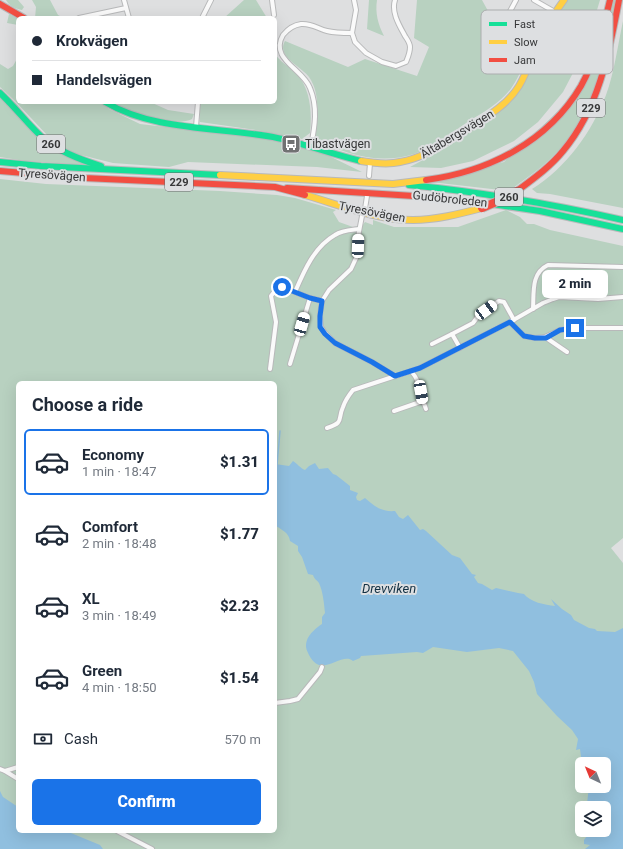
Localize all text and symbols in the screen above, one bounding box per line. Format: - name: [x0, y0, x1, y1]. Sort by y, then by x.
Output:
- legend: [481, 10, 613, 74]
- text: Fast: [514, 18, 536, 31]
- text: Krokvägen: [56, 32, 128, 50]
- text: Slow: [514, 36, 538, 49]
- text: Jam: [514, 54, 536, 67]
- text: Handelsvägen: [56, 71, 152, 89]
- road number: 229: [577, 99, 605, 117]
- street label: Ältabergsvägen: [417, 106, 496, 161]
- bus stop icon: Tibastvägen: [280, 133, 302, 155]
- road number: 260: [37, 135, 65, 153]
- place label: Tibastvägen: [305, 137, 370, 151]
- street label: Tyresövägen: [18, 166, 86, 184]
- road number: 229: [165, 173, 193, 191]
- street label: Gudöbroleden: [412, 188, 488, 210]
- road number: 260: [495, 188, 523, 206]
- street label: Tyresövägen: [337, 199, 407, 225]
- car: [352, 234, 364, 258]
- callout: 2 min: [542, 270, 608, 298]
- text: 2 min: [559, 276, 591, 291]
- route start: [273, 278, 291, 296]
- car: [473, 298, 499, 322]
- car: [293, 311, 311, 337]
- route end: [566, 319, 584, 337]
- car: [413, 379, 429, 405]
- text: Choose a ride: [32, 394, 143, 415]
- icon: car: [34, 444, 70, 480]
- text: Economy: [82, 446, 144, 464]
- text: $1.31: [220, 453, 259, 471]
- text: 1 min · 18:47: [82, 464, 157, 479]
- icon: car: [34, 516, 70, 552]
- text: Comfort: [82, 518, 138, 536]
- text: $1.77: [220, 525, 259, 543]
- text: 2 min · 18:48: [82, 536, 157, 551]
- water label: Drevviken: [362, 581, 416, 596]
- icon: car: [34, 588, 70, 624]
- text: XL: [82, 590, 100, 608]
- text: $2.23: [220, 597, 259, 615]
- text: 3 min · 18:49: [82, 608, 157, 623]
- icon: car: [34, 660, 70, 696]
- text: Green: [82, 662, 122, 680]
- text: $1.54: [220, 669, 259, 687]
- text: 4 min · 18:50: [82, 680, 157, 695]
- icon: cash: [32, 728, 54, 750]
- text: Cash: [64, 730, 98, 748]
- text: 570 m: [224, 732, 261, 747]
- north arrow: [575, 757, 611, 793]
- map controls: [575, 757, 611, 837]
- button: Confirm: [32, 779, 261, 825]
- button: layers: [575, 801, 611, 837]

